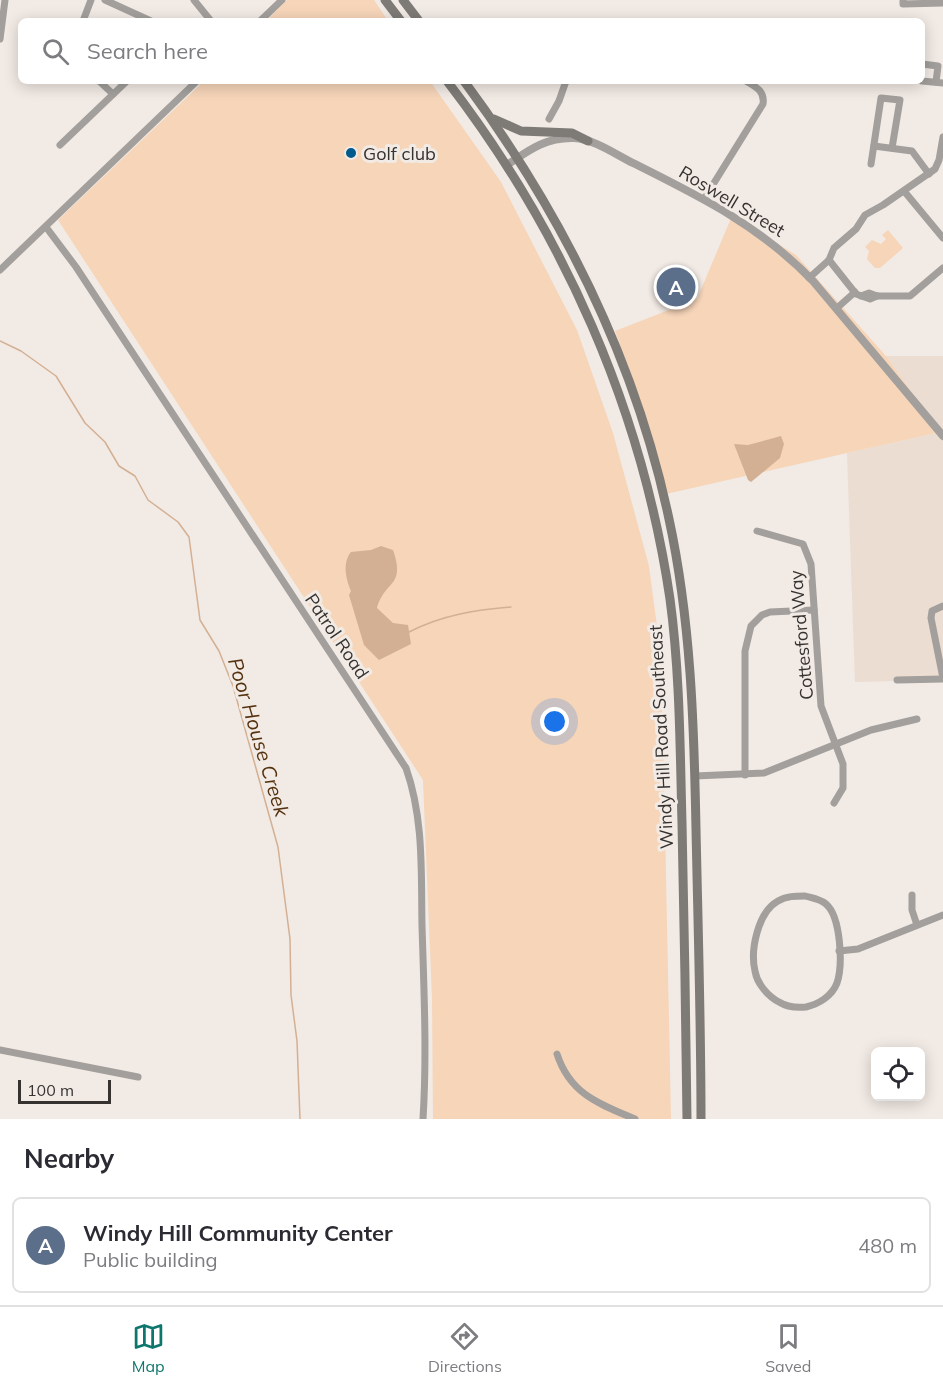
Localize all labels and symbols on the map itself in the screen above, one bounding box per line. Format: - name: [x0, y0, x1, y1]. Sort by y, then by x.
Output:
- place label: Golf club: [363, 142, 436, 165]
- marker: Golf club: [344, 146, 358, 160]
- street label: Roswell Street: [675, 160, 789, 242]
- pin: A: [656, 264, 696, 310]
- street label: Cottesford Way: [784, 569, 818, 701]
- street label: Patrol Road: [300, 589, 374, 683]
- street label: Windy Hill Road Southeast: [644, 624, 678, 850]
- water label: Poor House Creek: [223, 654, 295, 820]
- your location: [540, 707, 569, 736]
- scale bar: [18, 1077, 111, 1104]

